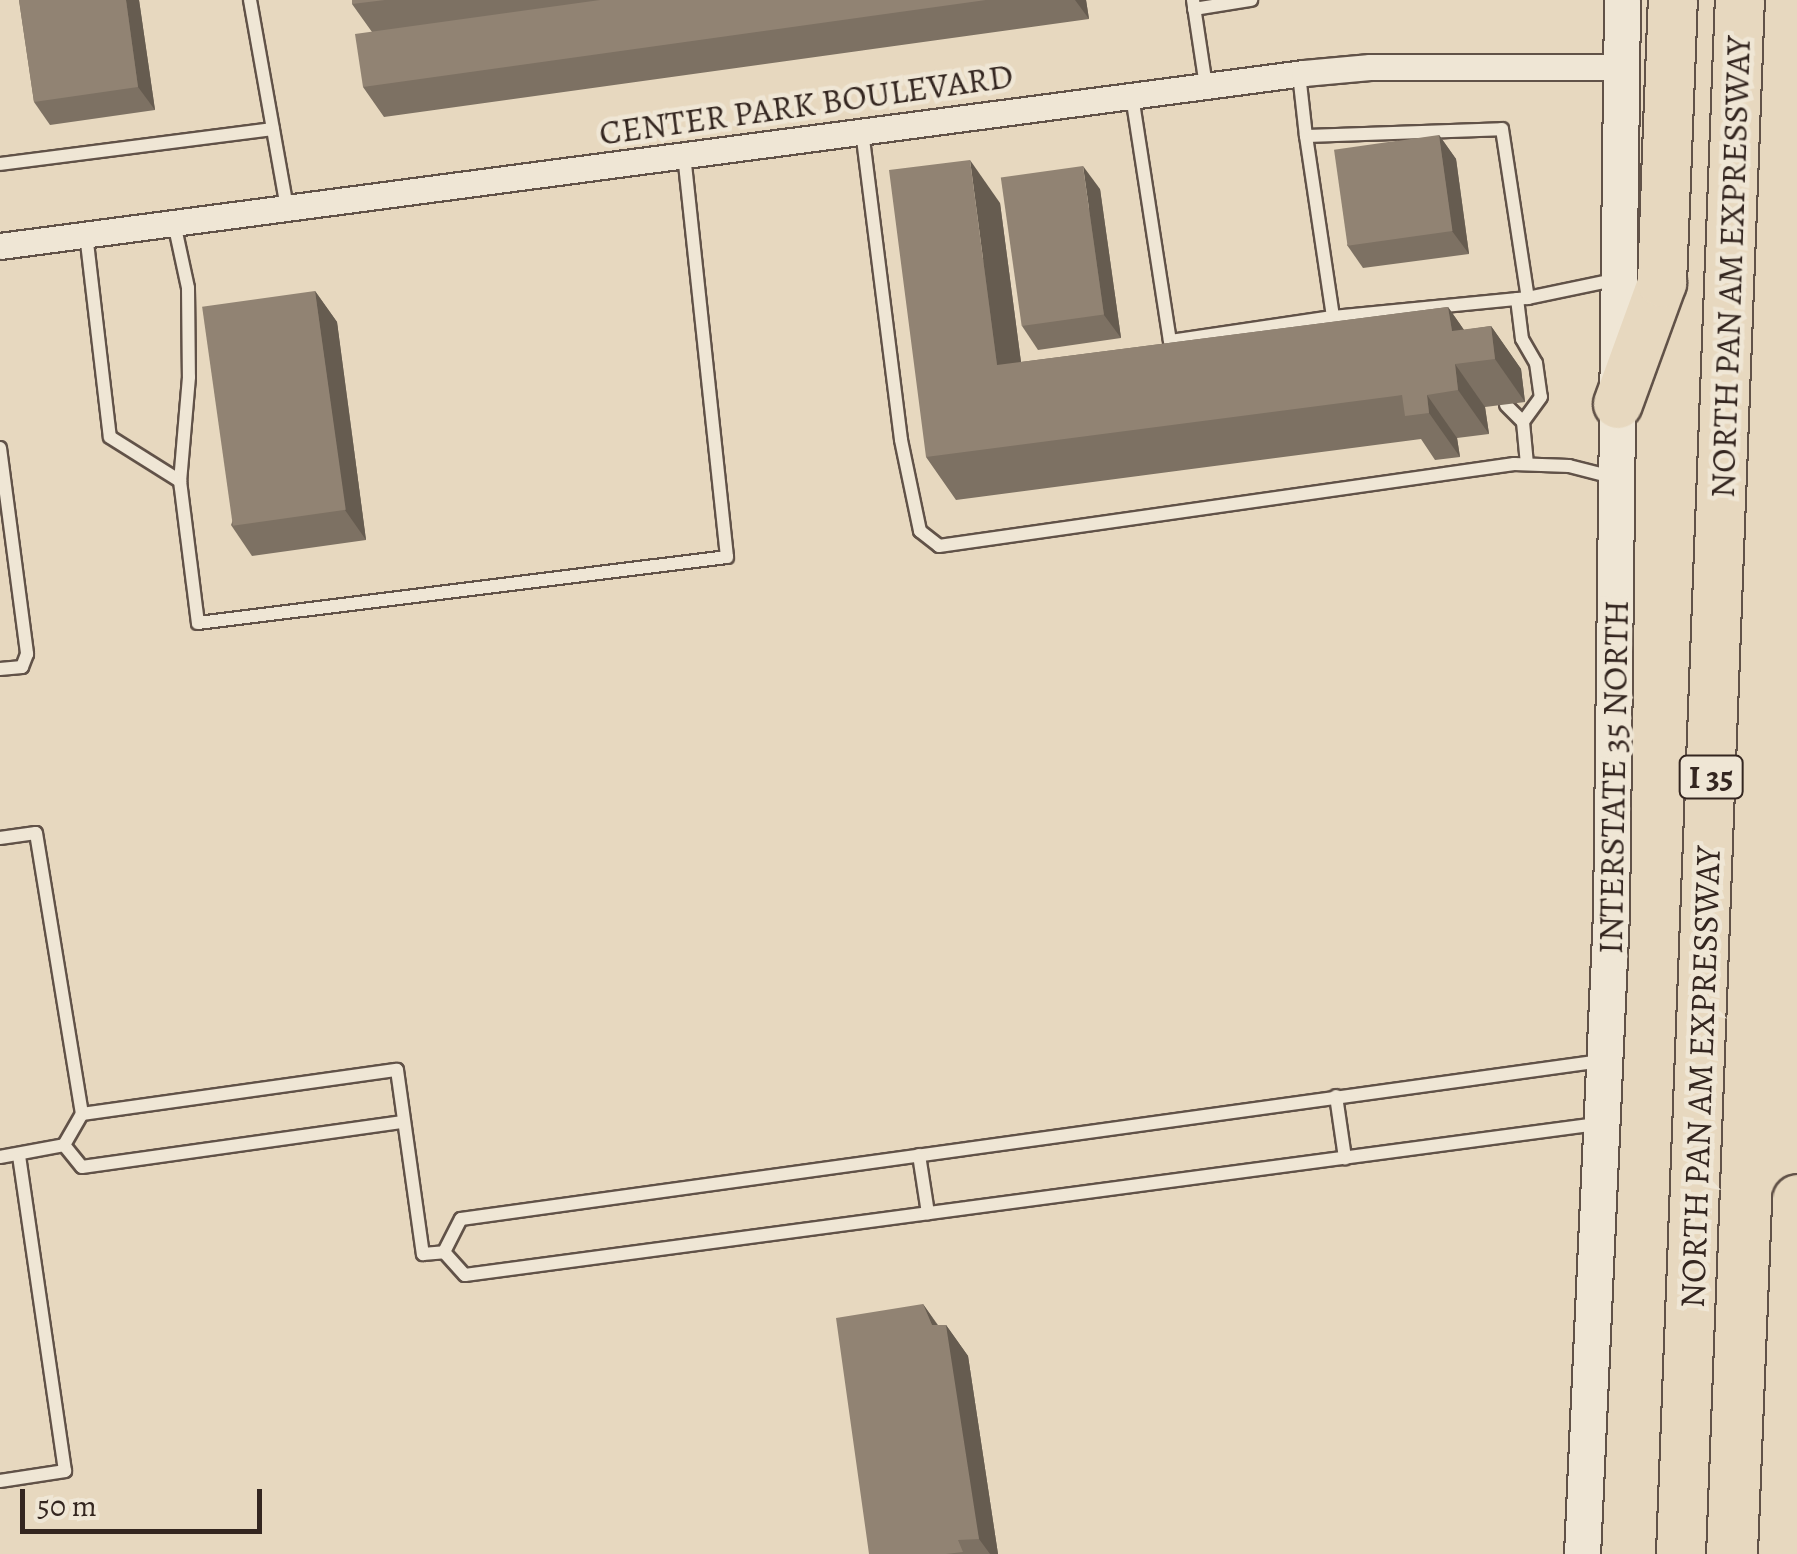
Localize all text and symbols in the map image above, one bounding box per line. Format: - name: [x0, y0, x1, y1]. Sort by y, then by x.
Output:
- street label: NORTH PAN AM EXPRESSWAY: [1701, 35, 1759, 499]
- street label: CENTER PARK BOULEVARD: [596, 54, 1016, 154]
- street label: INTERSTATE 35 NORTH: [1589, 600, 1637, 954]
- road number: I 35: [1678, 750, 1744, 804]
- street label: NORTH PAN AM EXPRESSWAY: [1671, 845, 1729, 1309]
- scale bar: [25, 1469, 268, 1531]
- text: 50 m: [37, 1486, 97, 1526]

